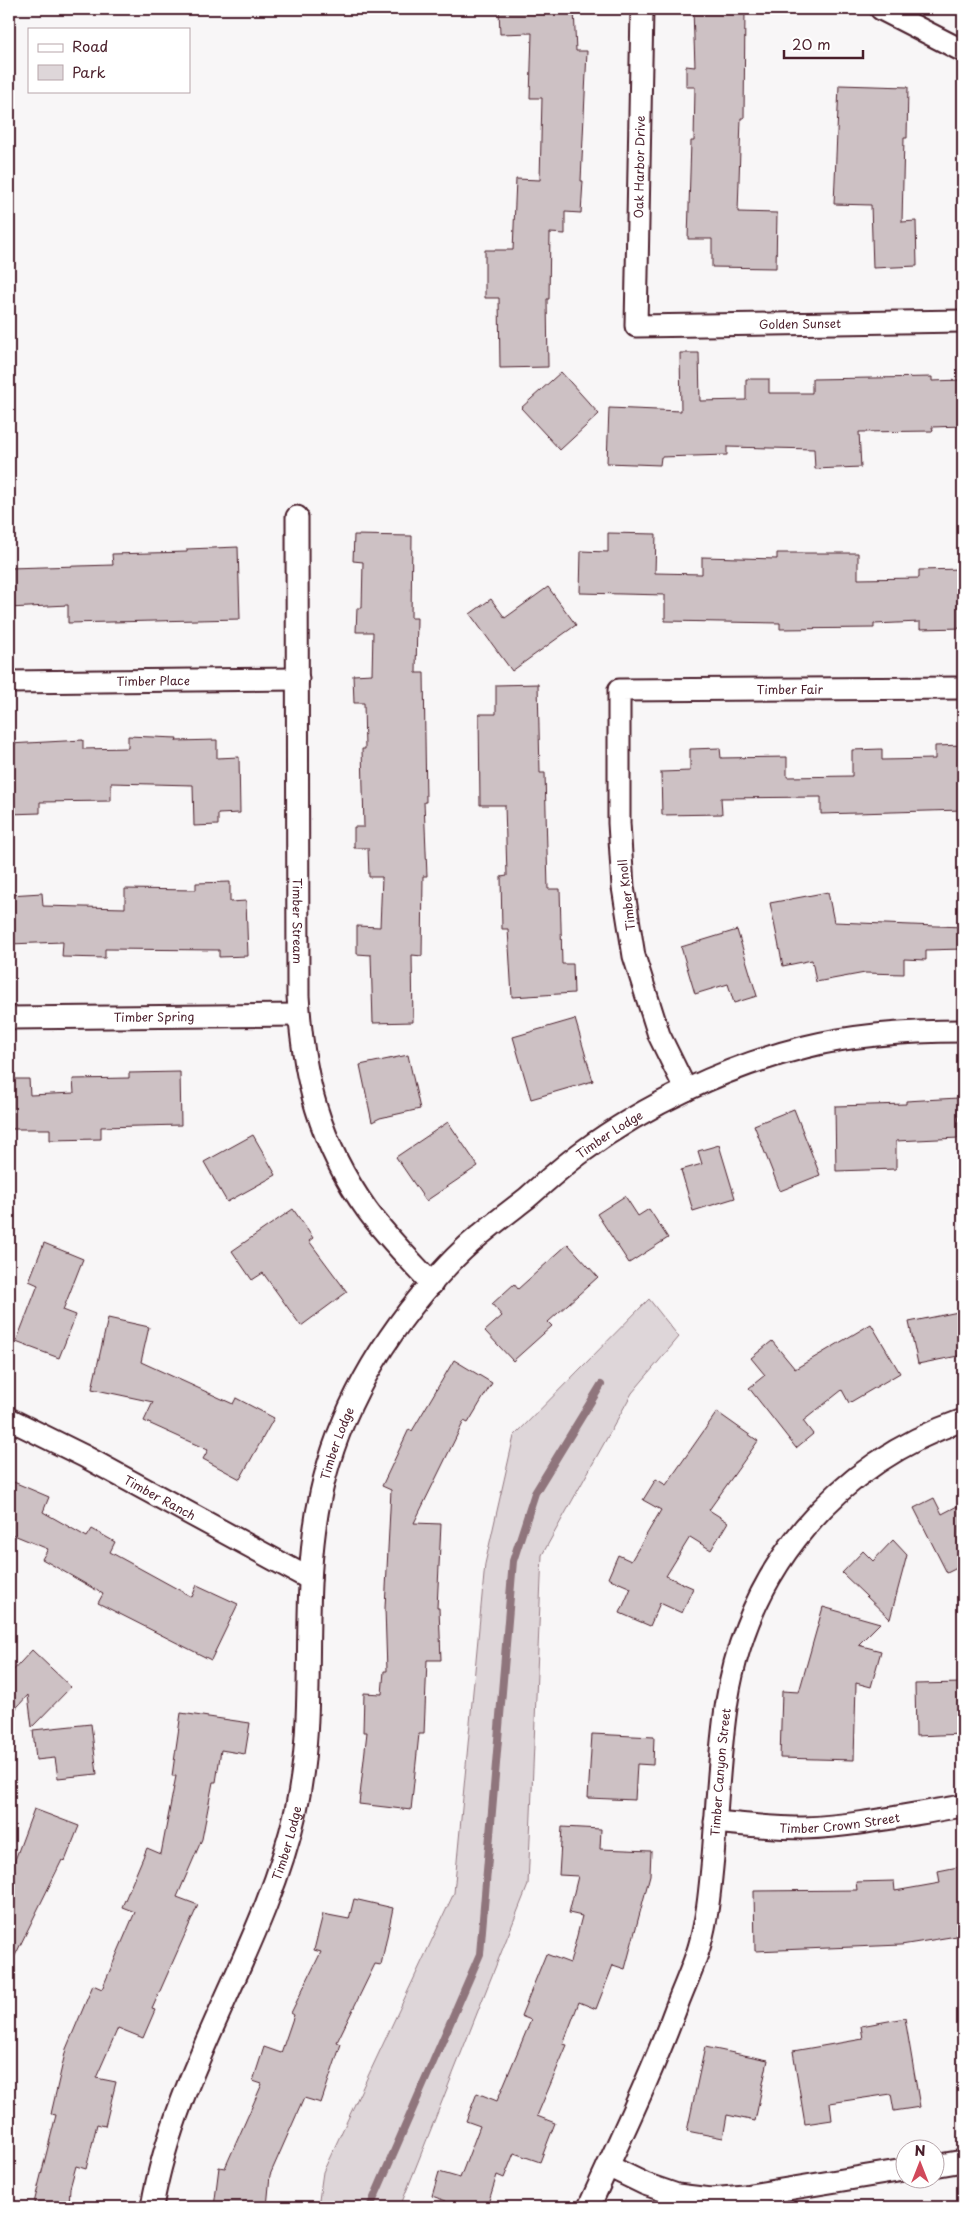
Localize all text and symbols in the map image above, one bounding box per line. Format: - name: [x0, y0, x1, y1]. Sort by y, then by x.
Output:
- legend: [28, 28, 190, 92]
- scale bar: [784, 28, 863, 60]
- text: 20 m: [792, 32, 831, 55]
- text: Road: [72, 34, 108, 57]
- text: Park: [72, 60, 106, 83]
- street label: Oak Harbor Drive: [629, 115, 649, 219]
- street label: Golden Sunset: [759, 314, 841, 333]
- street label: Timber Place: [116, 671, 190, 690]
- street label: Timber Fair: [757, 680, 824, 698]
- street label: Timber Knoll: [613, 858, 639, 932]
- street label: Timber Stream: [289, 878, 307, 964]
- street label: Timber Spring: [114, 1007, 195, 1026]
- street label: Timber Lodge: [572, 1106, 646, 1163]
- street label: Timber Lodge: [316, 1404, 358, 1482]
- street label: Timber Ranch: [121, 1470, 199, 1524]
- street label: Timber Canyon Street: [706, 1707, 735, 1837]
- street label: Timber Lodge: [267, 1804, 306, 1882]
- street label: Timber Crown Street: [779, 1808, 901, 1837]
- north arrow: [894, 2138, 944, 2188]
- text: N: [914, 2140, 926, 2161]

